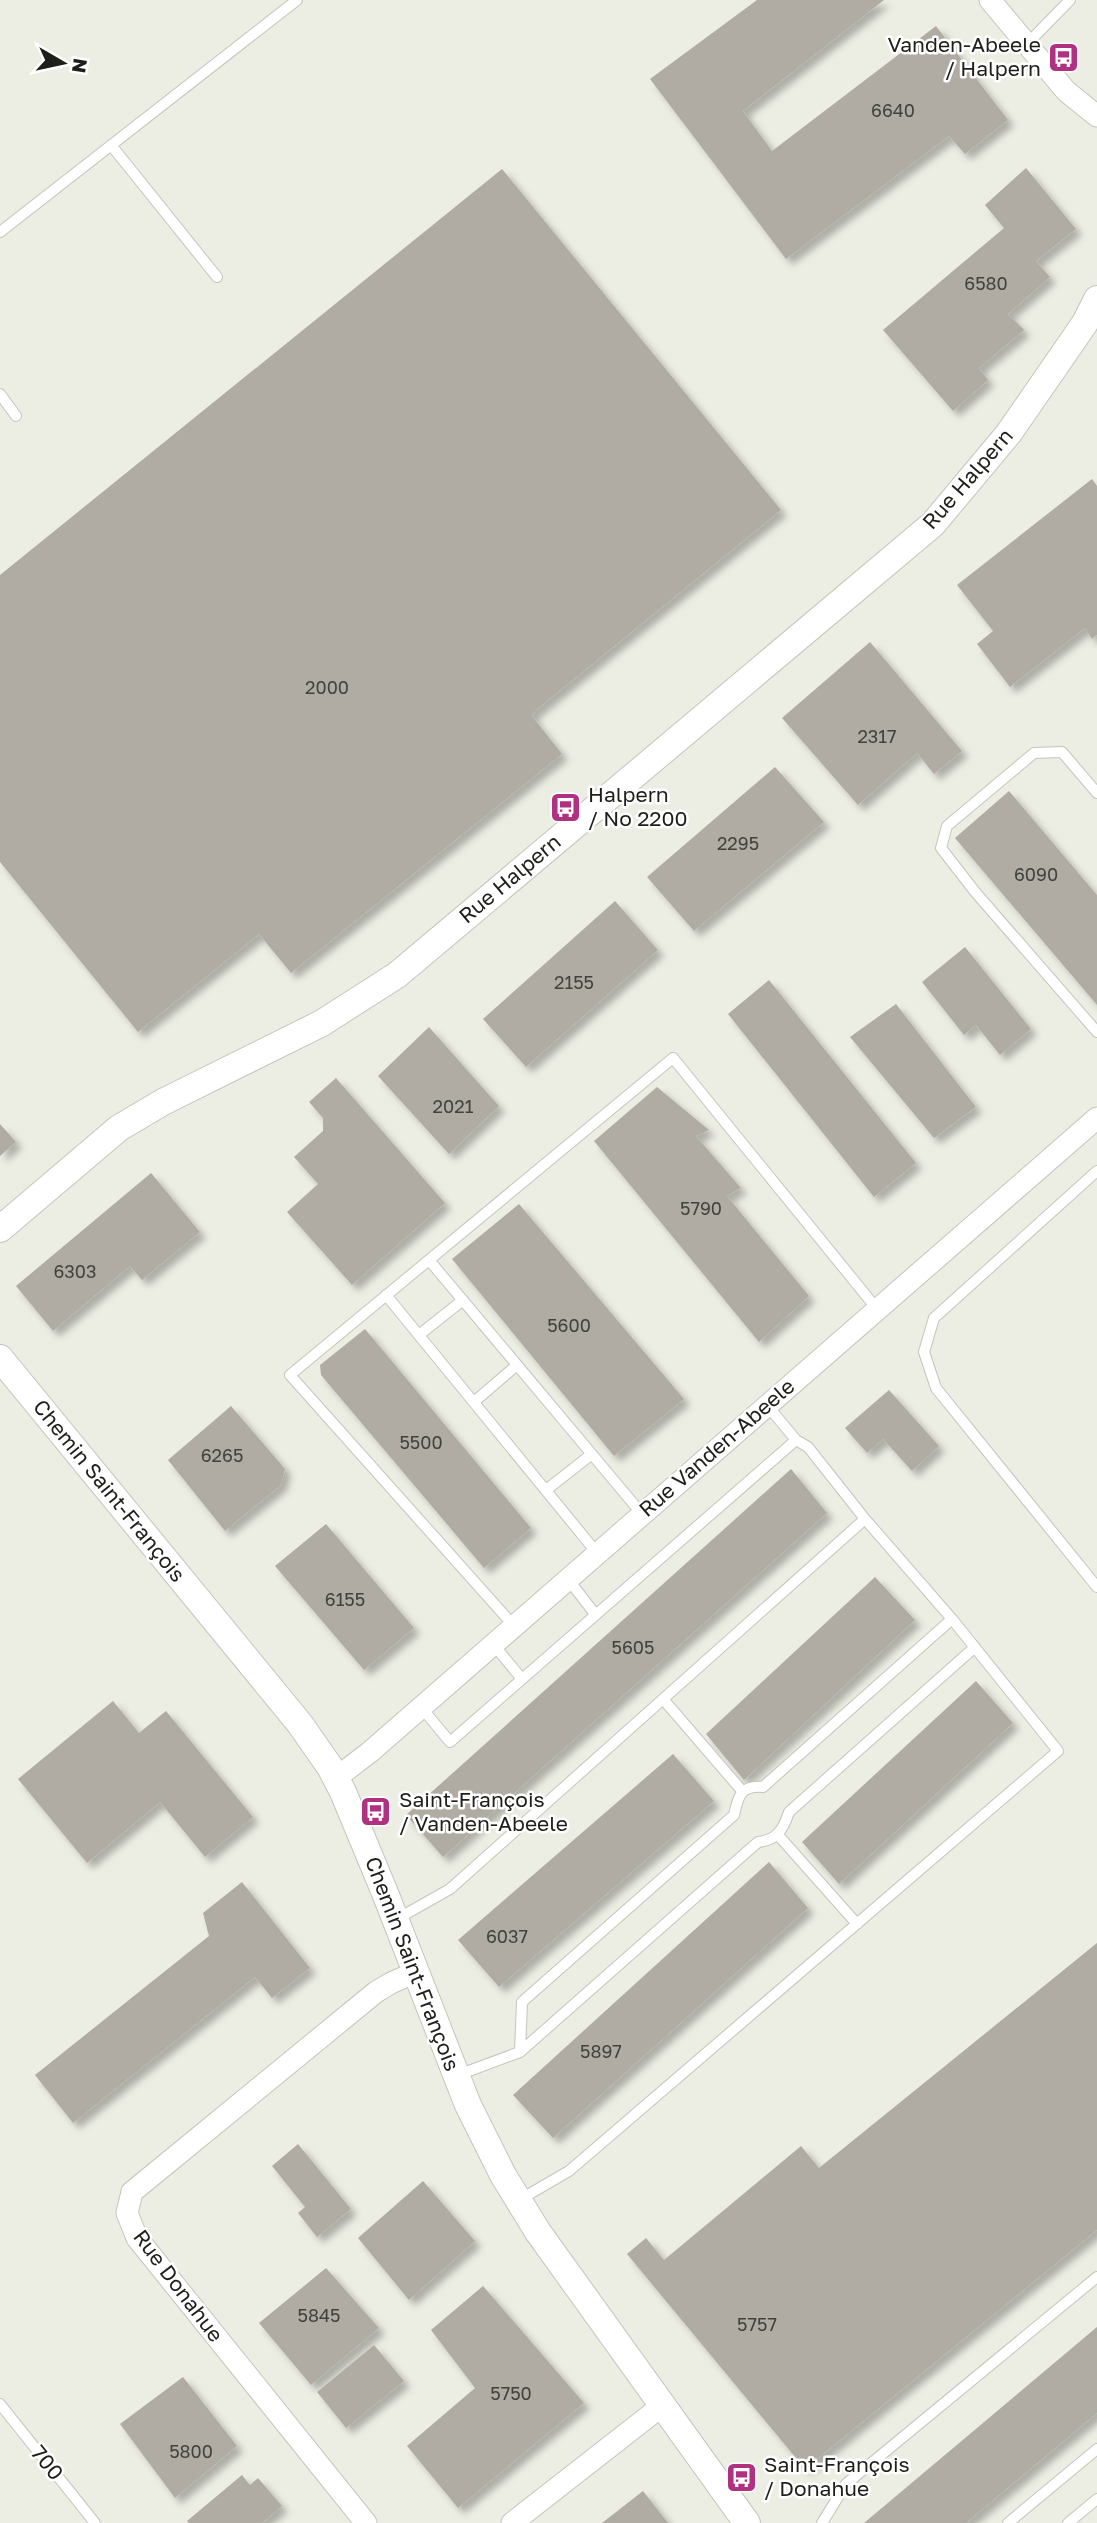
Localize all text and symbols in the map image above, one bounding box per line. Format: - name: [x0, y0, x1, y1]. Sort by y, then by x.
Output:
- north arrow: [28, 28, 98, 98]
- place label: Vanden-Abeele / Halpern: [887, 31, 1041, 81]
- bus stop icon: Vanden-Abeele / Halpern: [1047, 40, 1081, 74]
- text: N: [68, 57, 93, 75]
- house number: 6640: [871, 99, 915, 121]
- house number: 6580: [964, 272, 1008, 294]
- street label: Rue Halpern: [917, 423, 1018, 534]
- house number: 2000: [305, 676, 349, 698]
- house number: 2317: [857, 725, 897, 747]
- place label: Halpern / No 2200: [588, 781, 688, 831]
- bus stop icon: Halpern / No 2200: [548, 790, 582, 824]
- street label: Rue Halpern: [453, 828, 565, 928]
- house number: 2295: [717, 832, 759, 854]
- house number: 6090: [1014, 863, 1058, 885]
- house number: 2155: [554, 971, 594, 993]
- house number: 2021: [433, 1095, 474, 1117]
- house number: 5790: [680, 1197, 722, 1219]
- house number: 6303: [53, 1260, 97, 1282]
- house number: 5600: [547, 1314, 591, 1336]
- street label: Rue Vanden-Abeele: [633, 1373, 799, 1522]
- street label: Chemin Saint-François: [28, 1394, 191, 1587]
- house number: 5500: [399, 1431, 443, 1453]
- house number: 6265: [201, 1444, 243, 1466]
- house number: 6155: [325, 1588, 365, 1610]
- house number: 5605: [612, 1636, 654, 1658]
- place label: Saint-François / Vanden-Abeele: [399, 1786, 568, 1836]
- bus stop icon: Saint-François / Vanden-Abeele: [359, 1795, 393, 1829]
- street label: Chemin Saint-François: [360, 1853, 466, 2074]
- house number: 6037: [486, 1925, 528, 1947]
- house number: 5897: [580, 2040, 622, 2062]
- street label: Rue Donahue: [128, 2224, 229, 2347]
- house number: 5845: [298, 2304, 340, 2326]
- house number: 5757: [737, 2313, 777, 2335]
- house number: 5750: [490, 2382, 532, 2404]
- street label: 700: [26, 2440, 70, 2485]
- house number: 5800: [169, 2440, 213, 2462]
- place label: Saint-François / Donahue: [764, 2451, 910, 2501]
- bus stop icon: Saint-François / Donahue: [724, 2460, 758, 2494]

